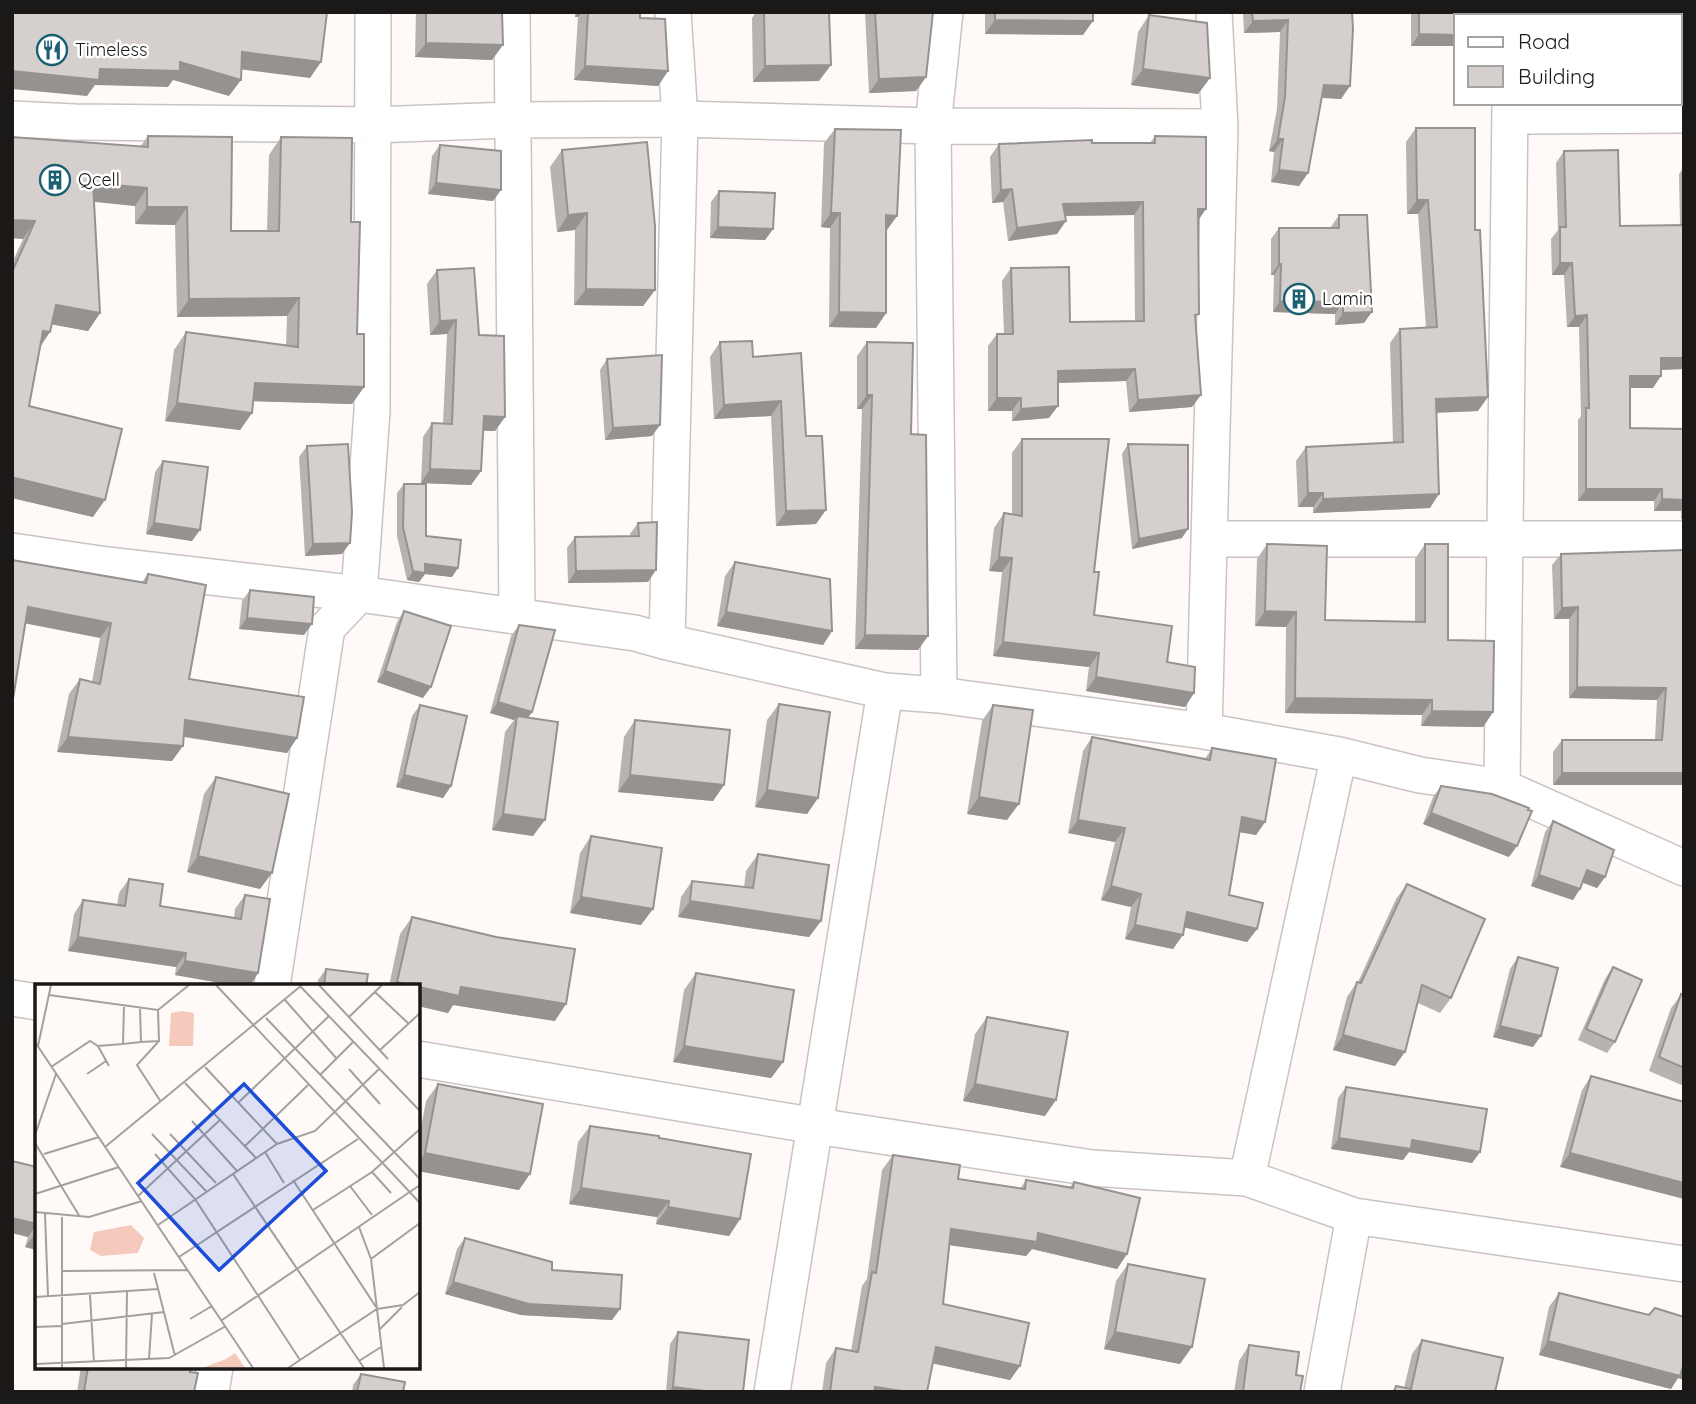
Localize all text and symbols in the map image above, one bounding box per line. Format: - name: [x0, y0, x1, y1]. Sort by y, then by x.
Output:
- legend: [1454, 14, 1682, 105]
- text: Road: [1518, 28, 1570, 54]
- restaurant icon: Timeless: [35, 33, 69, 67]
- place label: Timeless: [75, 38, 147, 61]
- text: Building: [1518, 63, 1595, 89]
- building icon: Qcell: [38, 163, 72, 197]
- place label: Qcell: [78, 168, 120, 191]
- building icon: Lamin: [1282, 282, 1316, 316]
- place label: Lamin: [1322, 287, 1373, 310]
- inset map: [35, 984, 420, 1369]

